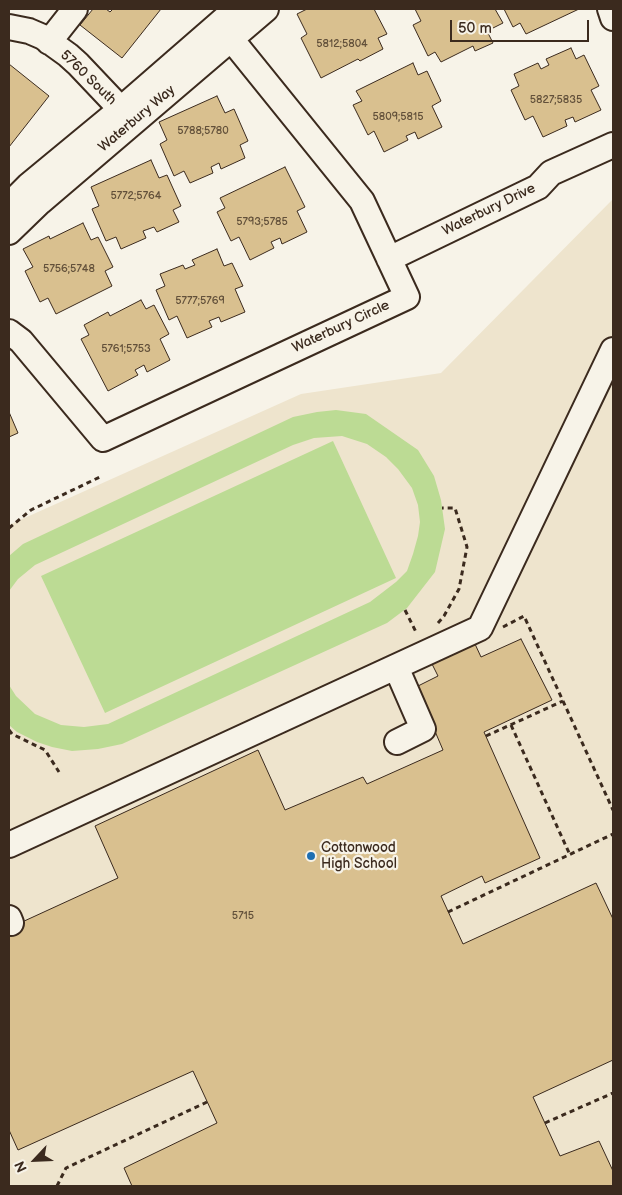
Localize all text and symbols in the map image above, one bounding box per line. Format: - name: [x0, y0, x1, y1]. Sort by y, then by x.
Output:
- scale bar: [452, 10, 591, 42]
- text: 50 m: [458, 19, 492, 38]
- house number: 5812;5804: [316, 37, 368, 51]
- street label: 5760 South: [56, 47, 120, 109]
- street label: Waterbury Way: [95, 82, 179, 156]
- house number: 5827;5835: [530, 93, 582, 107]
- house number: 5809;5815: [372, 110, 424, 124]
- house number: 5788;5780: [177, 124, 229, 138]
- street label: Waterbury Drive: [440, 180, 538, 240]
- house number: 5772;5764: [111, 189, 161, 203]
- house number: 5793;5785: [236, 215, 288, 229]
- house number: 5756;5748: [43, 262, 95, 276]
- house number: 5777;5769: [175, 294, 225, 308]
- street label: Waterbury Circle: [290, 297, 392, 357]
- house number: 5761;5753: [101, 342, 151, 356]
- place label: Cottonwood High School: [321, 840, 397, 872]
- marker: Cottonwood High School: [305, 850, 317, 862]
- house number: 5715: [232, 909, 254, 923]
- north arrow: [10, 1135, 60, 1185]
- text: N: [11, 1158, 31, 1175]

